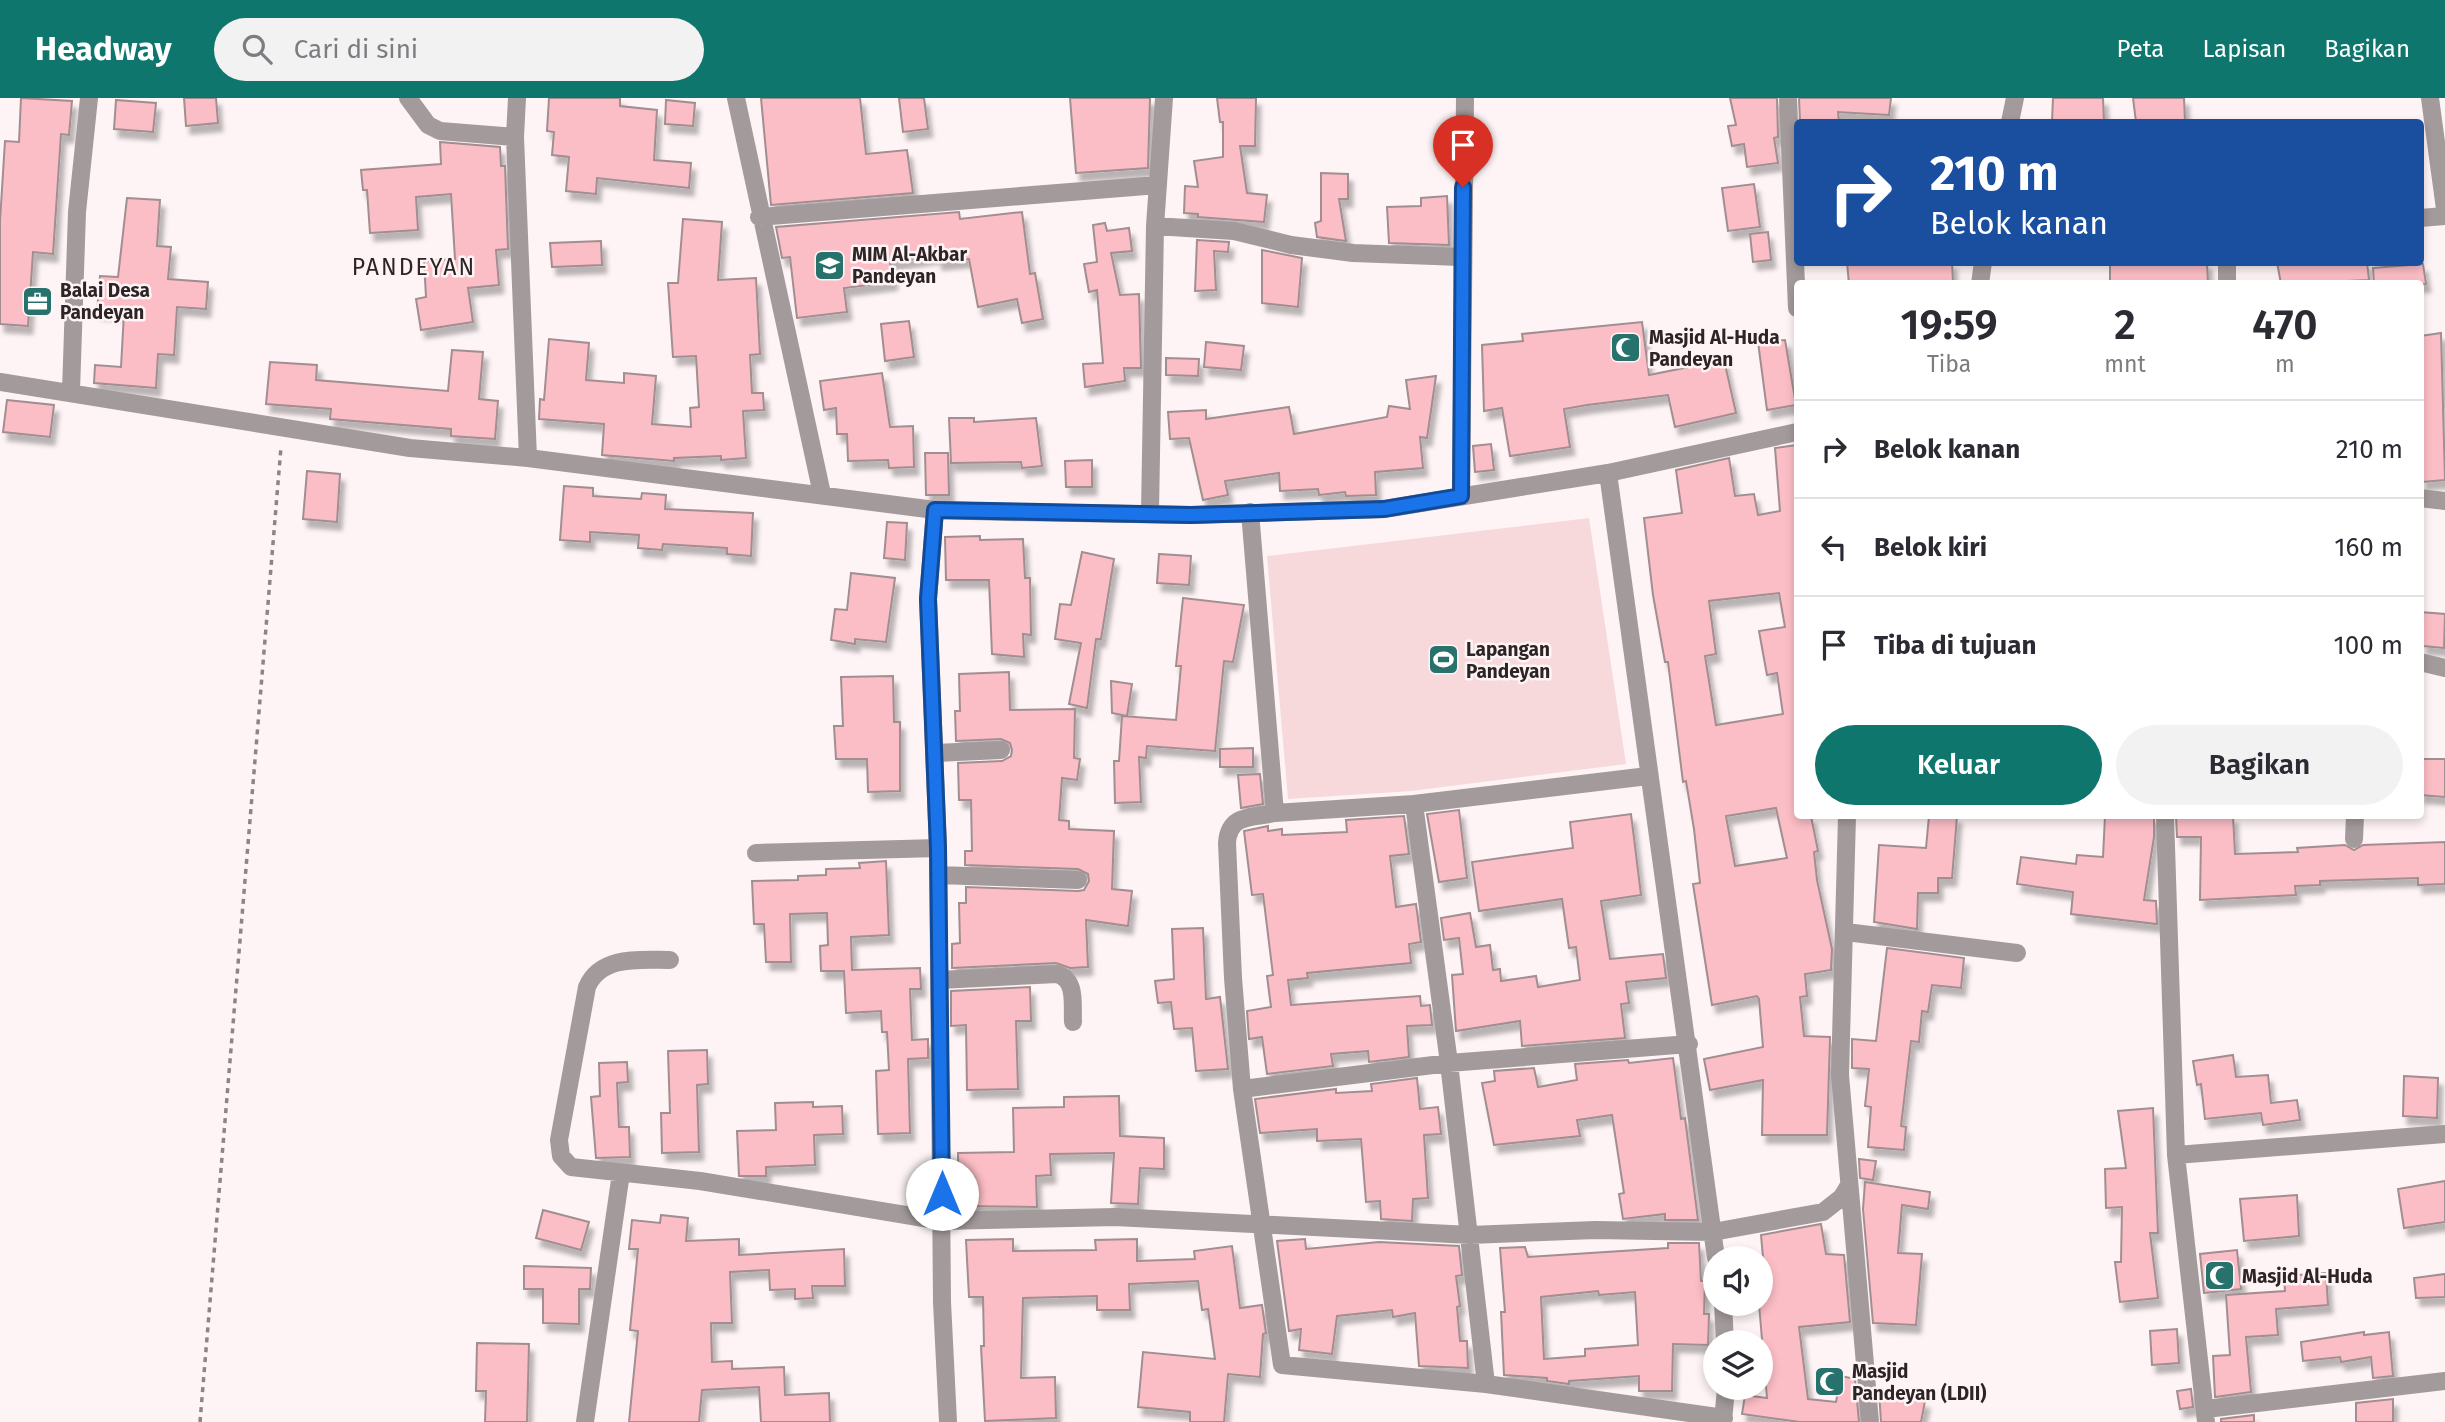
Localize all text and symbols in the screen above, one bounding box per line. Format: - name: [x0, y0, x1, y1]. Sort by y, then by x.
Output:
- search box: [214, 18, 704, 81]
- text: Headway: [35, 29, 172, 69]
- icon: search: [238, 30, 276, 68]
- text: Cari di sini: [294, 34, 418, 65]
- text: Peta: [2117, 35, 2164, 63]
- text: Lapisan: [2202, 35, 2286, 63]
- text: Bagikan: [2324, 35, 2410, 63]
- pin: [1433, 115, 1493, 187]
- icon: arrive: [1444, 126, 1482, 164]
- text: 210 m: [1930, 144, 2059, 203]
- icon: right: [1815, 147, 1906, 238]
- text: Belok kanan: [1930, 204, 2108, 242]
- place label: MIM Al-Akbar Pandeyan: [852, 243, 967, 288]
- school or university icon: MIM Al-Akbar Pandeyan: [812, 248, 846, 282]
- district label: PANDEYAN: [352, 253, 476, 281]
- place label: Balai Desa Pandeyan: [60, 279, 150, 324]
- office icon: Balai Desa Pandeyan: [20, 284, 54, 318]
- text: 19:59: [1900, 300, 1998, 350]
- text: 2: [2114, 300, 2136, 350]
- text: 470: [2252, 300, 2318, 350]
- place label: Masjid Al-Huda Pandeyan: [1649, 326, 1780, 371]
- mosque icon: Masjid Al-Huda Pandeyan: [1609, 331, 1643, 365]
- text: Tiba: [1927, 350, 1971, 378]
- text: mnt: [2104, 350, 2146, 378]
- text: m: [2275, 350, 2295, 378]
- icon: right: [1815, 430, 1853, 468]
- text: Belok kanan: [1874, 434, 2020, 465]
- text: 210 m: [2336, 434, 2403, 465]
- icon: left: [1815, 528, 1853, 566]
- text: Belok kiri: [1874, 532, 1987, 563]
- text: 160 m: [2334, 532, 2403, 563]
- icon: arrive: [1815, 626, 1853, 664]
- text: Tiba di tujuan: [1874, 630, 2036, 661]
- text: 100 m: [2334, 630, 2403, 661]
- place label: Lapangan Pandeyan: [1466, 638, 1550, 683]
- sports icon: Lapangan Pandeyan: [1426, 643, 1460, 677]
- button: Keluar: [1815, 725, 2102, 805]
- button: Bagikan: [2116, 725, 2403, 805]
- position arrow: [905, 1157, 979, 1231]
- map controls: [1703, 1246, 1773, 1400]
- button: sound: [1703, 1246, 1773, 1316]
- mosque icon: Masjid Al-Huda: [2202, 1259, 2236, 1293]
- place label: Masjid Al-Huda: [2242, 1265, 2373, 1288]
- button: layers: [1703, 1330, 1773, 1400]
- place label: Masjid Pandeyan (LDII): [1852, 1360, 1986, 1405]
- mosque icon: Masjid Pandeyan (LDII): [1812, 1365, 1846, 1399]

